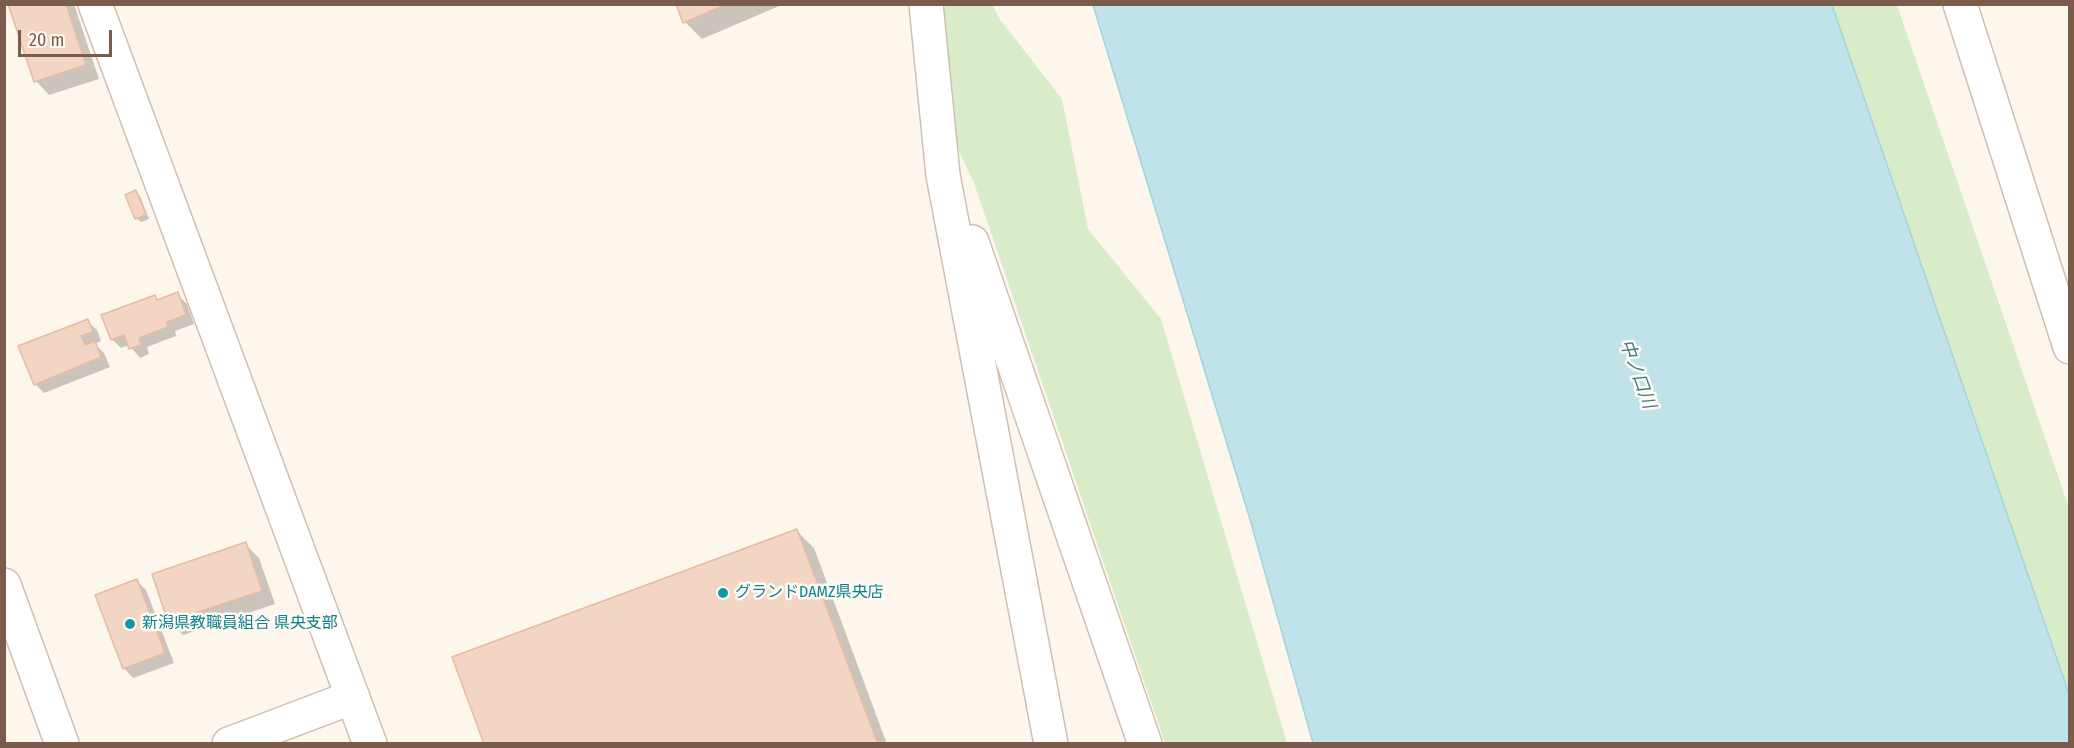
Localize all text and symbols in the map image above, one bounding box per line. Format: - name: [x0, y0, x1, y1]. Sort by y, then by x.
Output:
- scale bar: [21, 18, 116, 56]
- text: 20 m: [29, 29, 64, 51]
- water label: 中ノ口川: [1615, 336, 1659, 412]
- place label: グランドDAMZ県央店: [735, 583, 883, 603]
- marker: グランドDAMZ県央店: [716, 586, 730, 600]
- place label: 新潟県教職員組合 県央支部: [142, 614, 338, 634]
- marker: 新潟県教職員組合 県央支部: [123, 617, 137, 631]

